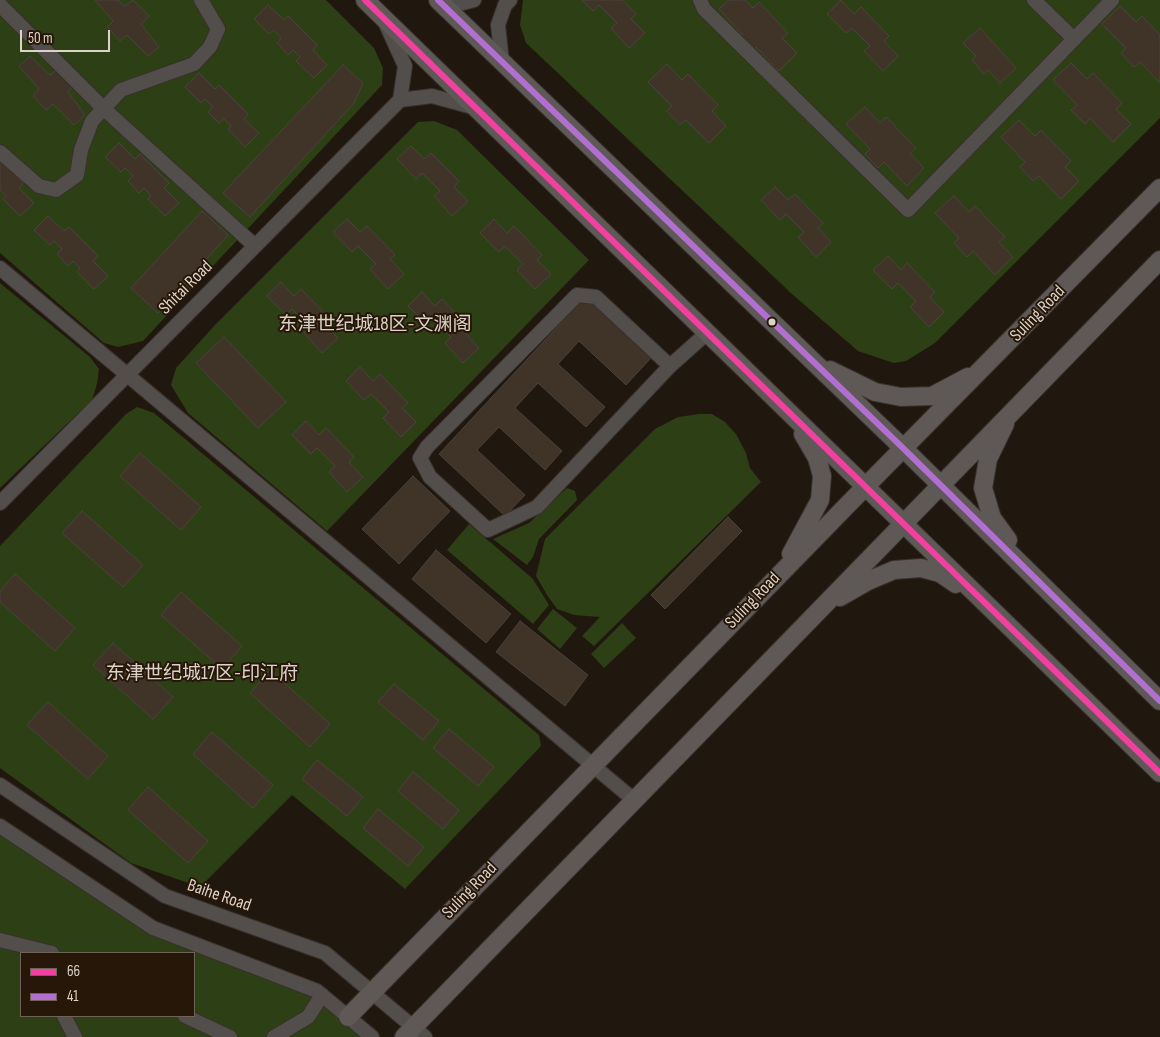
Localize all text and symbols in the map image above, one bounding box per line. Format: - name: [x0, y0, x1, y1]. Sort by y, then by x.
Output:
- scale bar: [22, 20, 112, 52]
- text: 50 m: [28, 29, 53, 48]
- street label: Shitai Road: [155, 257, 217, 319]
- street label: Suling Road: [1006, 281, 1070, 347]
- district label: 东津世纪城18区-文渊阁: [279, 314, 471, 336]
- unlabelled marker: [767, 317, 777, 327]
- street label: Suling Road: [721, 568, 785, 634]
- district label: 东津世纪城17区-印江府: [106, 663, 298, 685]
- street label: Suling Road: [438, 858, 502, 924]
- street label: Baihe Road: [184, 875, 254, 917]
- legend: [20, 952, 195, 1017]
- text: 66: [67, 962, 80, 981]
- text: 41: [67, 987, 79, 1006]

